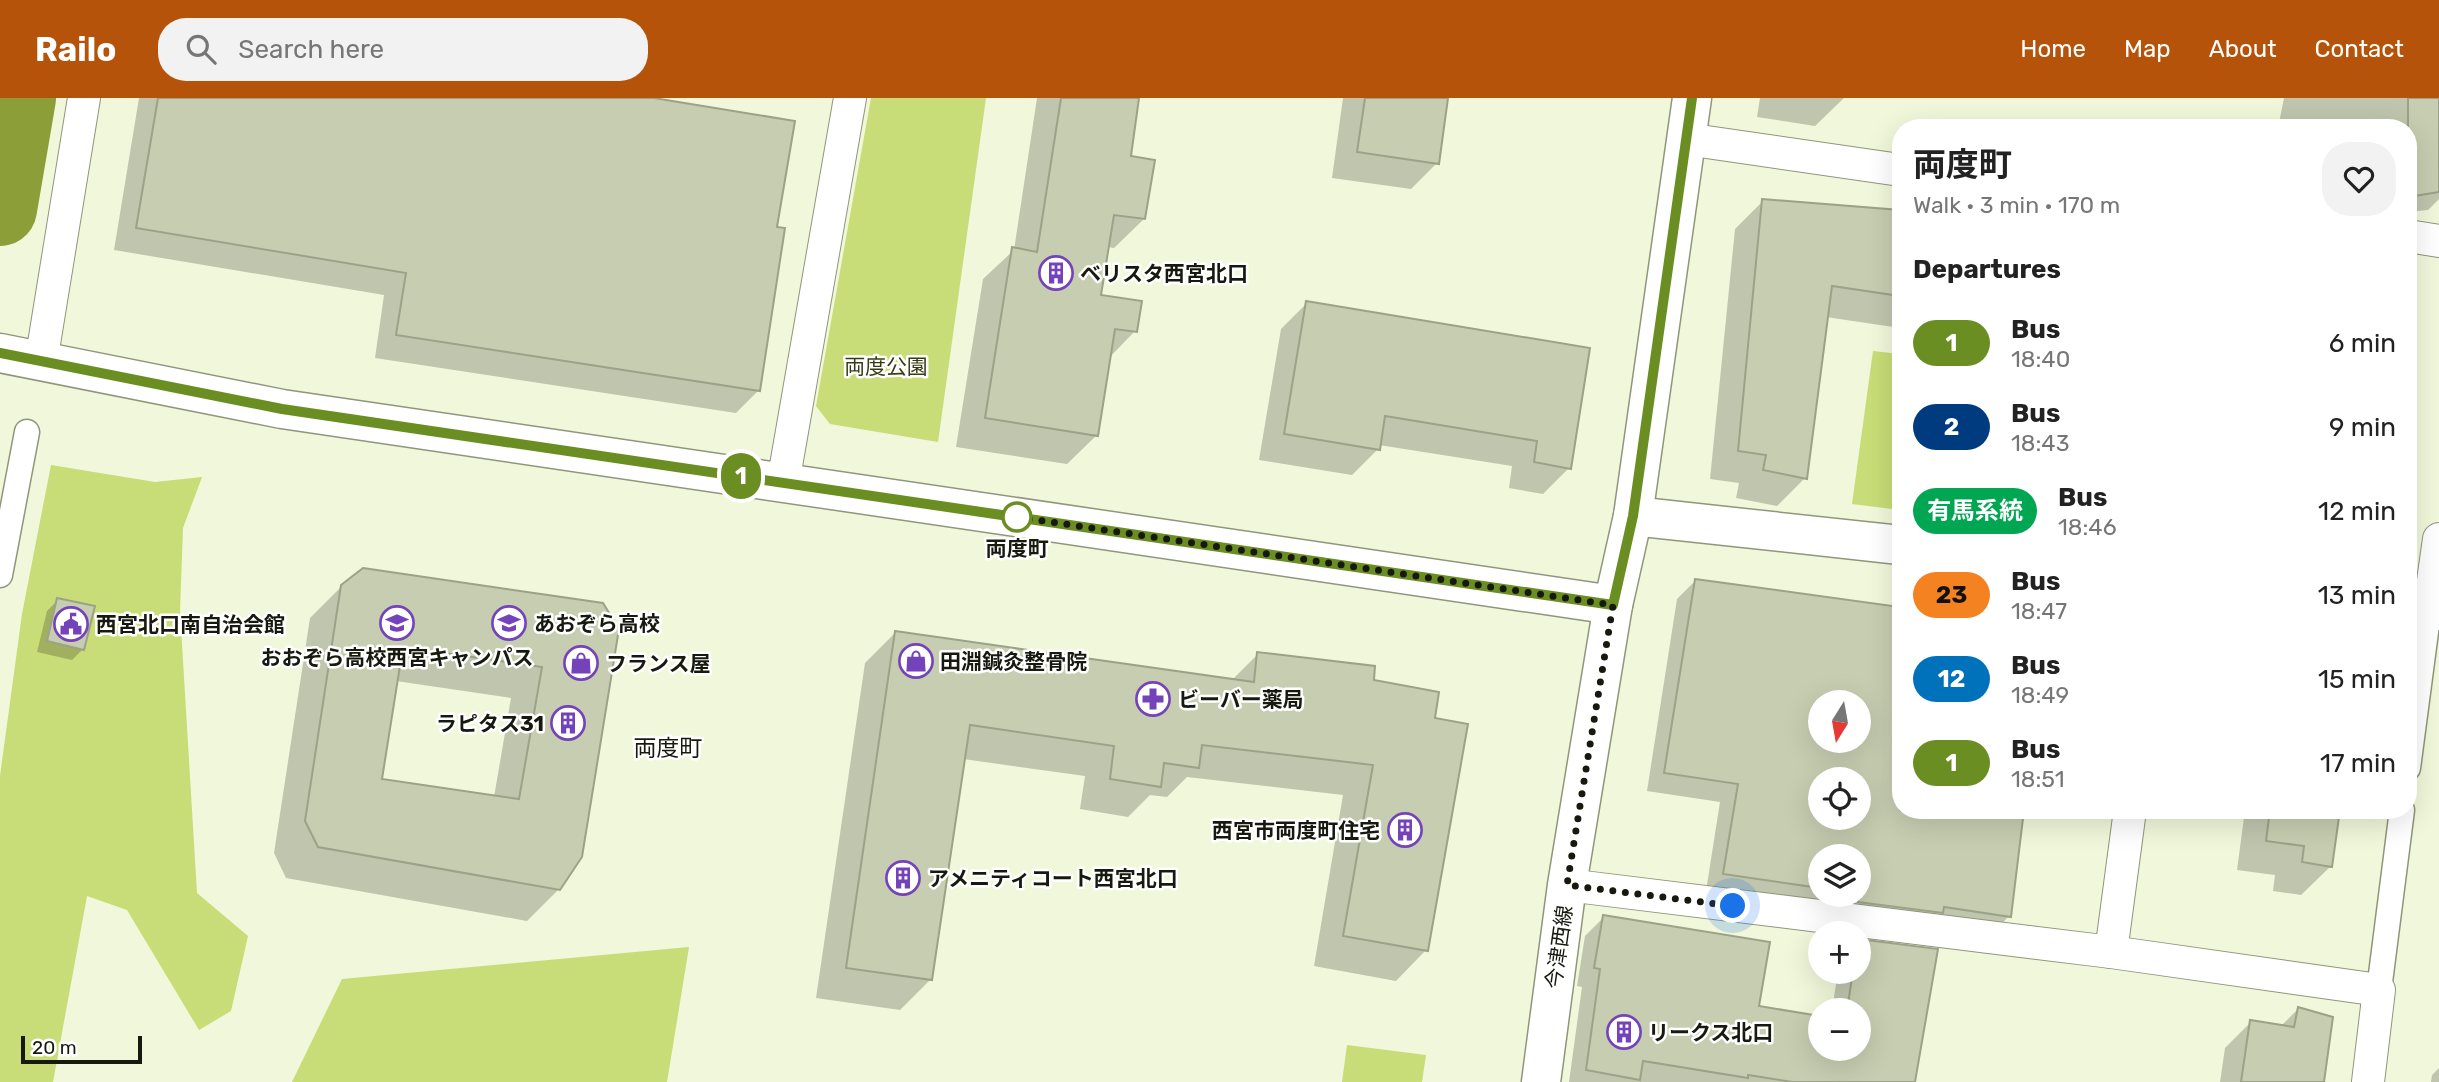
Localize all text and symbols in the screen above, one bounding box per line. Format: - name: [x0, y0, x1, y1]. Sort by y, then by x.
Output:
- search box: [158, 18, 648, 81]
- text: Railo: [35, 30, 116, 69]
- icon: search: [182, 30, 220, 68]
- text: Search here: [238, 34, 384, 65]
- text: Home: [2020, 35, 2086, 63]
- text: Map: [2124, 35, 2171, 63]
- text: About: [2209, 35, 2277, 63]
- text: Contact: [2315, 35, 2404, 63]
- button: heart: [2322, 142, 2396, 216]
- text: 両度町: [1913, 145, 2012, 184]
- text: Walk · 3 min · 170 m: [1913, 191, 2120, 219]
- building icon: ベリスタ西宮北口: [1037, 254, 1075, 292]
- text: Departures: [1913, 254, 2061, 285]
- place label: ベリスタ西宮北口: [1080, 261, 1248, 286]
- text: Bus: [2011, 314, 2060, 345]
- text: 6 min: [2329, 328, 2396, 359]
- text: 1: [1946, 329, 1957, 357]
- text: 18:40: [2011, 345, 2070, 373]
- park label: 両度公園: [844, 354, 928, 379]
- text: Bus: [2011, 398, 2060, 429]
- text: 9 min: [2329, 412, 2396, 443]
- text: 2: [1944, 413, 1959, 441]
- text: 18:43: [2011, 429, 2069, 457]
- line badge: 1: [718, 453, 764, 499]
- text: 1: [735, 462, 747, 490]
- text: Bus: [2058, 482, 2107, 513]
- text: 12 min: [2318, 496, 2396, 527]
- text: 有馬系統: [1927, 497, 2023, 525]
- marker: 両度町: [1002, 502, 1032, 532]
- text: 18:46: [2058, 513, 2117, 541]
- place label: 両度町: [986, 536, 1049, 561]
- text: Bus: [2011, 566, 2060, 597]
- text: 13 min: [2318, 580, 2396, 611]
- text: 23: [1936, 581, 1967, 609]
- text: 18:47: [2011, 597, 2067, 625]
- school or university icon: おおぞら高校西宮キャンパス: [378, 604, 416, 642]
- school or university icon: あおぞら高校: [490, 604, 528, 642]
- public building icon: 西宮北口南自治会館: [52, 605, 90, 643]
- place label: あおぞら高校: [534, 611, 660, 636]
- place label: 西宮北口南自治会館: [96, 612, 285, 637]
- shop icon: 田淵鍼灸整骨院: [897, 642, 935, 680]
- shop icon: フランス屋: [562, 644, 600, 682]
- place label: おおぞら高校西宮キャンパス: [261, 645, 534, 670]
- place label: 田淵鍼灸整骨院: [940, 649, 1087, 674]
- text: Bus: [2011, 650, 2060, 681]
- place label: フランス屋: [606, 651, 711, 676]
- text: 15 min: [2318, 664, 2396, 695]
- text: 12: [1938, 665, 1965, 693]
- pharmacy icon: ビーバー薬局: [1134, 680, 1172, 718]
- text: 18:49: [2011, 681, 2069, 709]
- place label: ビーバー薬局: [1178, 687, 1304, 712]
- north arrow: [1808, 690, 1871, 752]
- map controls: [1808, 690, 1871, 1061]
- building icon: ラピタス31: [549, 704, 587, 742]
- place label: ラピタス31: [436, 711, 544, 736]
- district label: 両度町: [634, 734, 703, 762]
- text: Bus: [2011, 734, 2060, 765]
- text: 17 min: [2320, 748, 2396, 779]
- text: 1: [1946, 749, 1957, 777]
- text: 18:51: [2011, 765, 2065, 793]
- button: locate: [1808, 767, 1871, 830]
- building icon: 西宮市両度町住宅: [1386, 811, 1424, 849]
- place label: 西宮市両度町住宅: [1212, 818, 1380, 843]
- button: layers: [1808, 844, 1871, 907]
- building icon: アメニティコート西宮北口: [884, 859, 922, 897]
- place label: アメニティコート西宮北口: [928, 866, 1178, 891]
- your location: [1715, 888, 1750, 923]
- street label: 今津西線: [1541, 904, 1577, 990]
- button: +: [1808, 921, 1871, 984]
- button: −: [1808, 998, 1871, 1061]
- building icon: リークス北口: [1605, 1013, 1643, 1051]
- place label: リークス北口: [1648, 1020, 1773, 1045]
- scale bar: [21, 1033, 142, 1065]
- text: 20 m: [32, 1036, 77, 1059]

